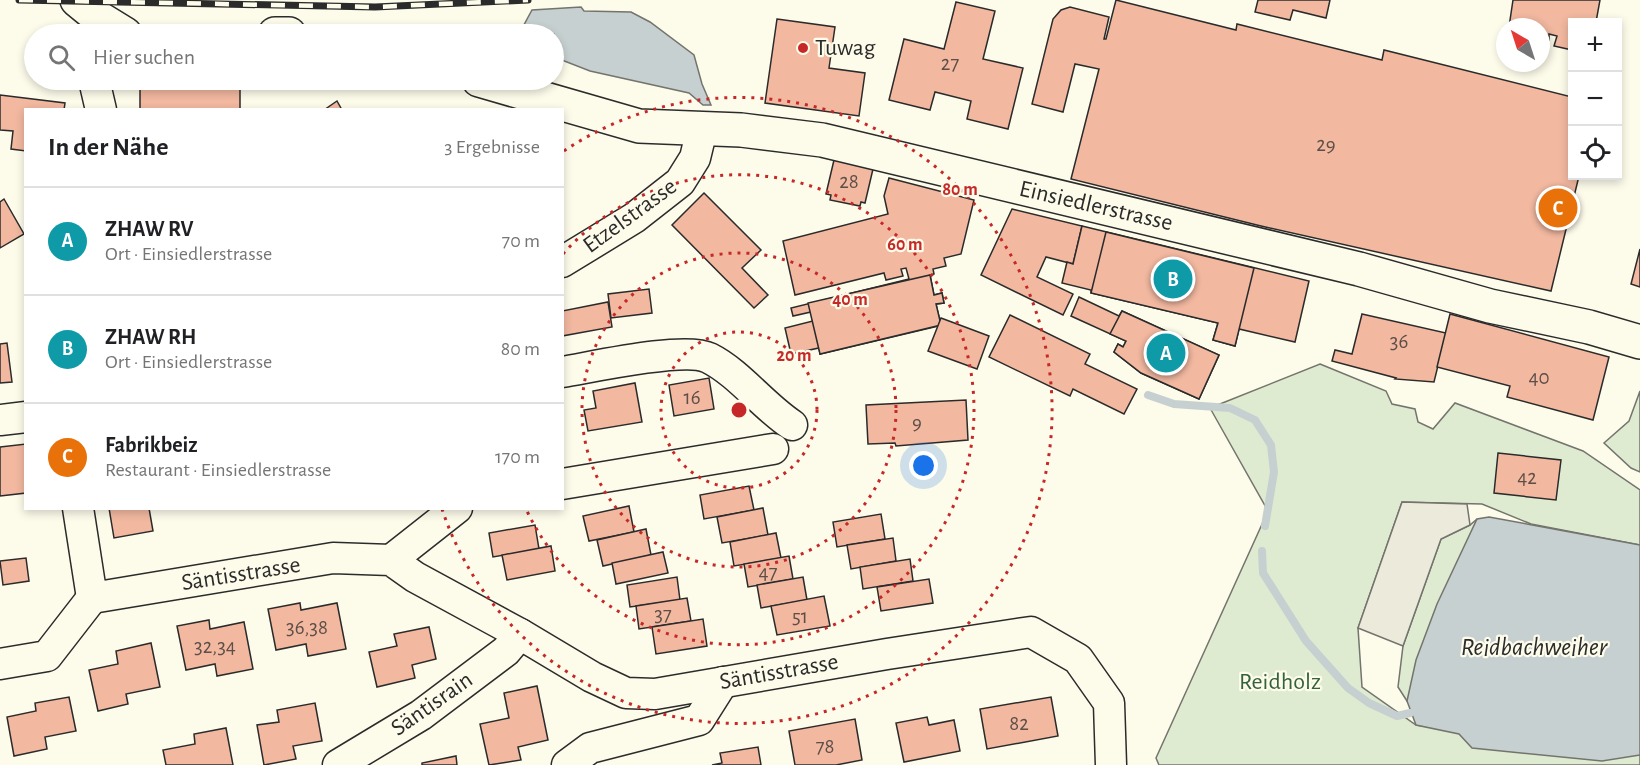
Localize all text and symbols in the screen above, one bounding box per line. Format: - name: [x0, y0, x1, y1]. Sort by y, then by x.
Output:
- north arrow: [1496, 18, 1550, 72]
- map controls: [1568, 18, 1622, 180]
- button: +: [1568, 18, 1622, 72]
- search box: [24, 24, 564, 90]
- place label: Tuwag: [815, 36, 876, 60]
- icon: search: [45, 41, 78, 74]
- marker: Tuwag: [796, 41, 810, 55]
- text: Hier suchen: [93, 46, 195, 68]
- house number: 27: [941, 53, 959, 74]
- button: −: [1568, 72, 1622, 126]
- button: locate: [1568, 126, 1622, 180]
- text: In der Nähe: [48, 134, 168, 160]
- house number: 29: [1316, 134, 1336, 155]
- text: 3 Ergebnisse: [444, 137, 540, 157]
- house number: 28: [839, 171, 859, 192]
- street label: Etzelstrasse: [579, 174, 681, 258]
- street label: Einsiedlerstrasse: [1017, 177, 1175, 235]
- text: 80 m: [942, 181, 978, 199]
- pin: C: [1538, 186, 1578, 230]
- text: ZHAW RV: [105, 218, 193, 240]
- text: A: [62, 231, 74, 251]
- text: 70 m: [502, 231, 540, 251]
- text: 60 m: [887, 236, 923, 254]
- text: Ort · Einsiedlerstrasse: [105, 244, 272, 264]
- pin: B: [1154, 256, 1192, 302]
- text: 40 m: [832, 291, 868, 309]
- text: ZHAW RH: [105, 326, 196, 348]
- pin: A: [1146, 330, 1186, 376]
- house number: 36: [1390, 331, 1408, 352]
- text: B: [62, 339, 73, 359]
- text: 80 m: [501, 339, 540, 359]
- text: 20 m: [776, 347, 812, 365]
- text: Ort · Einsiedlerstrasse: [105, 352, 272, 372]
- house number: 40: [1528, 367, 1550, 388]
- house number: 16: [683, 387, 701, 408]
- centre of rings: [729, 400, 749, 420]
- house number: 9: [912, 412, 922, 433]
- text: Fabrikbeiz: [105, 434, 198, 456]
- text: C: [62, 447, 73, 467]
- text: 170 m: [495, 447, 540, 467]
- your location: [909, 451, 938, 480]
- text: Restaurant · Einsiedlerstrasse: [105, 460, 331, 480]
- house number: 42: [1517, 467, 1537, 488]
- street label: Säntisstrasse: [180, 553, 302, 595]
- house number: 47: [759, 562, 778, 583]
- house number: 37: [654, 604, 672, 625]
- house number: 51: [792, 606, 808, 627]
- house number: 36,38: [286, 617, 328, 638]
- water label: Reidbachweiher: [1461, 634, 1609, 660]
- house number: 32,34: [194, 636, 236, 657]
- street label: Säntisstrasse: [718, 650, 840, 694]
- street label: Säntisrain: [387, 667, 477, 741]
- park label: Reidholz: [1239, 670, 1321, 694]
- house number: 82: [1009, 713, 1029, 734]
- house number: 78: [816, 736, 834, 757]

